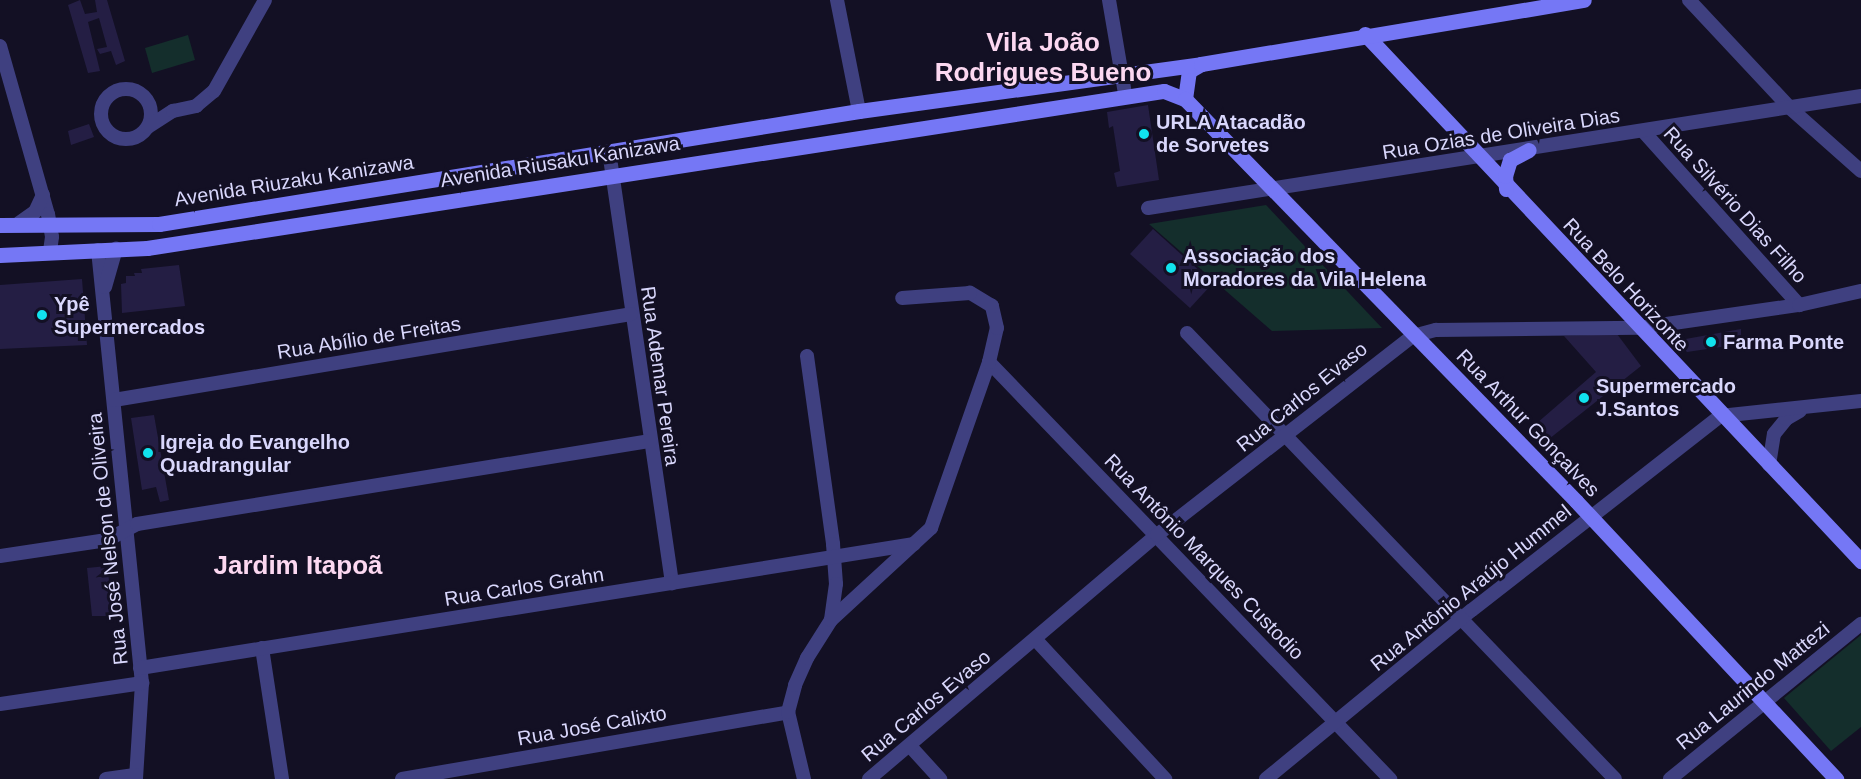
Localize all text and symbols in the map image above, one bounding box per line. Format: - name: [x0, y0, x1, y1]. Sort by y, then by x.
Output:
- district label: Vila João Rodrigues Bueno: [935, 27, 1151, 88]
- street label: Rua Ozias de Oliveira Dias: [1381, 103, 1621, 165]
- place label: URLA Atacadão de Sorvetes: [1156, 110, 1307, 157]
- street label: Rua Silvério Dias Filho: [1658, 122, 1812, 288]
- marker: URLA Atacadão de Sorvetes: [1137, 127, 1151, 141]
- street label: Avenida Riusaku Kanizawa: [439, 131, 681, 193]
- street label: Avenida Riuzaku Kanizawa: [173, 150, 415, 212]
- street label: Rua Belo Horizonte: [1558, 213, 1694, 357]
- place label: Associação dos Moradores da Vila Helena: [1183, 244, 1426, 291]
- marker: Associação dos Moradores da Vila Helena: [1164, 261, 1178, 275]
- street label: Rua Ademar Pereira: [635, 284, 685, 468]
- place label: Ypê Supermercados: [54, 292, 205, 339]
- marker: Ypê Supermercados: [35, 308, 49, 322]
- street label: Rua Abílio de Freitas: [275, 312, 463, 364]
- place label: Farma Ponte: [1723, 330, 1844, 354]
- marker: Farma Ponte: [1704, 335, 1718, 349]
- street label: Rua Carlos Evaso: [1232, 337, 1372, 457]
- street label: Rua Arthur Gonçalves: [1451, 344, 1605, 502]
- place label: Supermercado J.Santos: [1596, 374, 1736, 421]
- marker: Supermercado J.Santos: [1577, 391, 1591, 405]
- street label: Rua José Nelson de Oliveira: [83, 412, 133, 666]
- place label: Igreja do Evangelho Quadrangular: [160, 430, 350, 477]
- marker: Igreja do Evangelho Quadrangular: [141, 446, 155, 460]
- street label: Rua Antônio Marques Custodio: [1099, 449, 1309, 665]
- street label: Rua Antônio Araújo Hummel: [1365, 499, 1577, 677]
- district label: Jardim Itapoã: [213, 550, 383, 582]
- street label: Rua Carlos Grahn: [443, 563, 605, 611]
- street label: Rua Laurindo Mattezi: [1672, 617, 1834, 755]
- street label: Rua Carlos Evaso: [857, 645, 995, 767]
- street label: Rua José Calixto: [515, 701, 669, 751]

